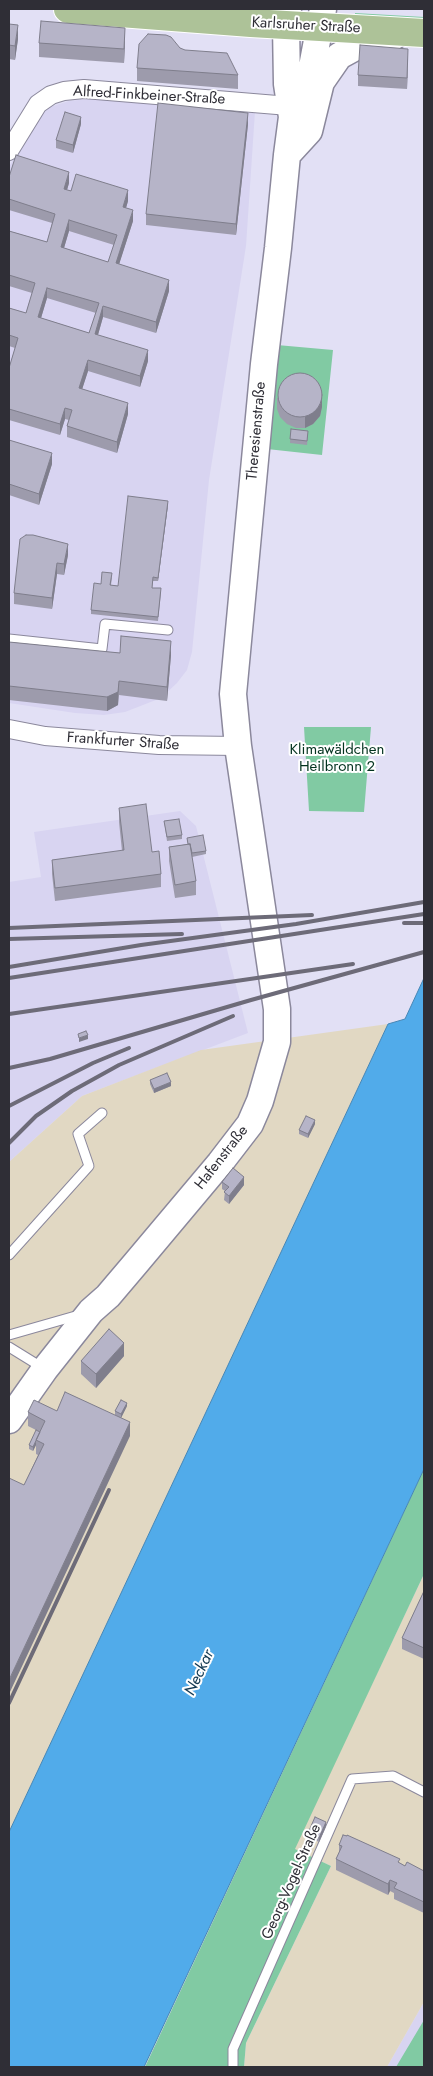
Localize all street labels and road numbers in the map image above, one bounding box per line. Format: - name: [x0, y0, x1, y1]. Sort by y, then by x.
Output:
- street label: Karlsruher Straße: [251, 14, 361, 38]
- street label: Alfred-Finkbeiner-Straße: [72, 83, 226, 109]
- street label: Theresienstraße: [244, 381, 270, 481]
- street label: Frankfurter Straße: [66, 729, 180, 755]
- street label: Hafenstraße: [192, 1123, 252, 1193]
- street label: Georg-Vogel-Straße: [258, 1822, 326, 1942]

